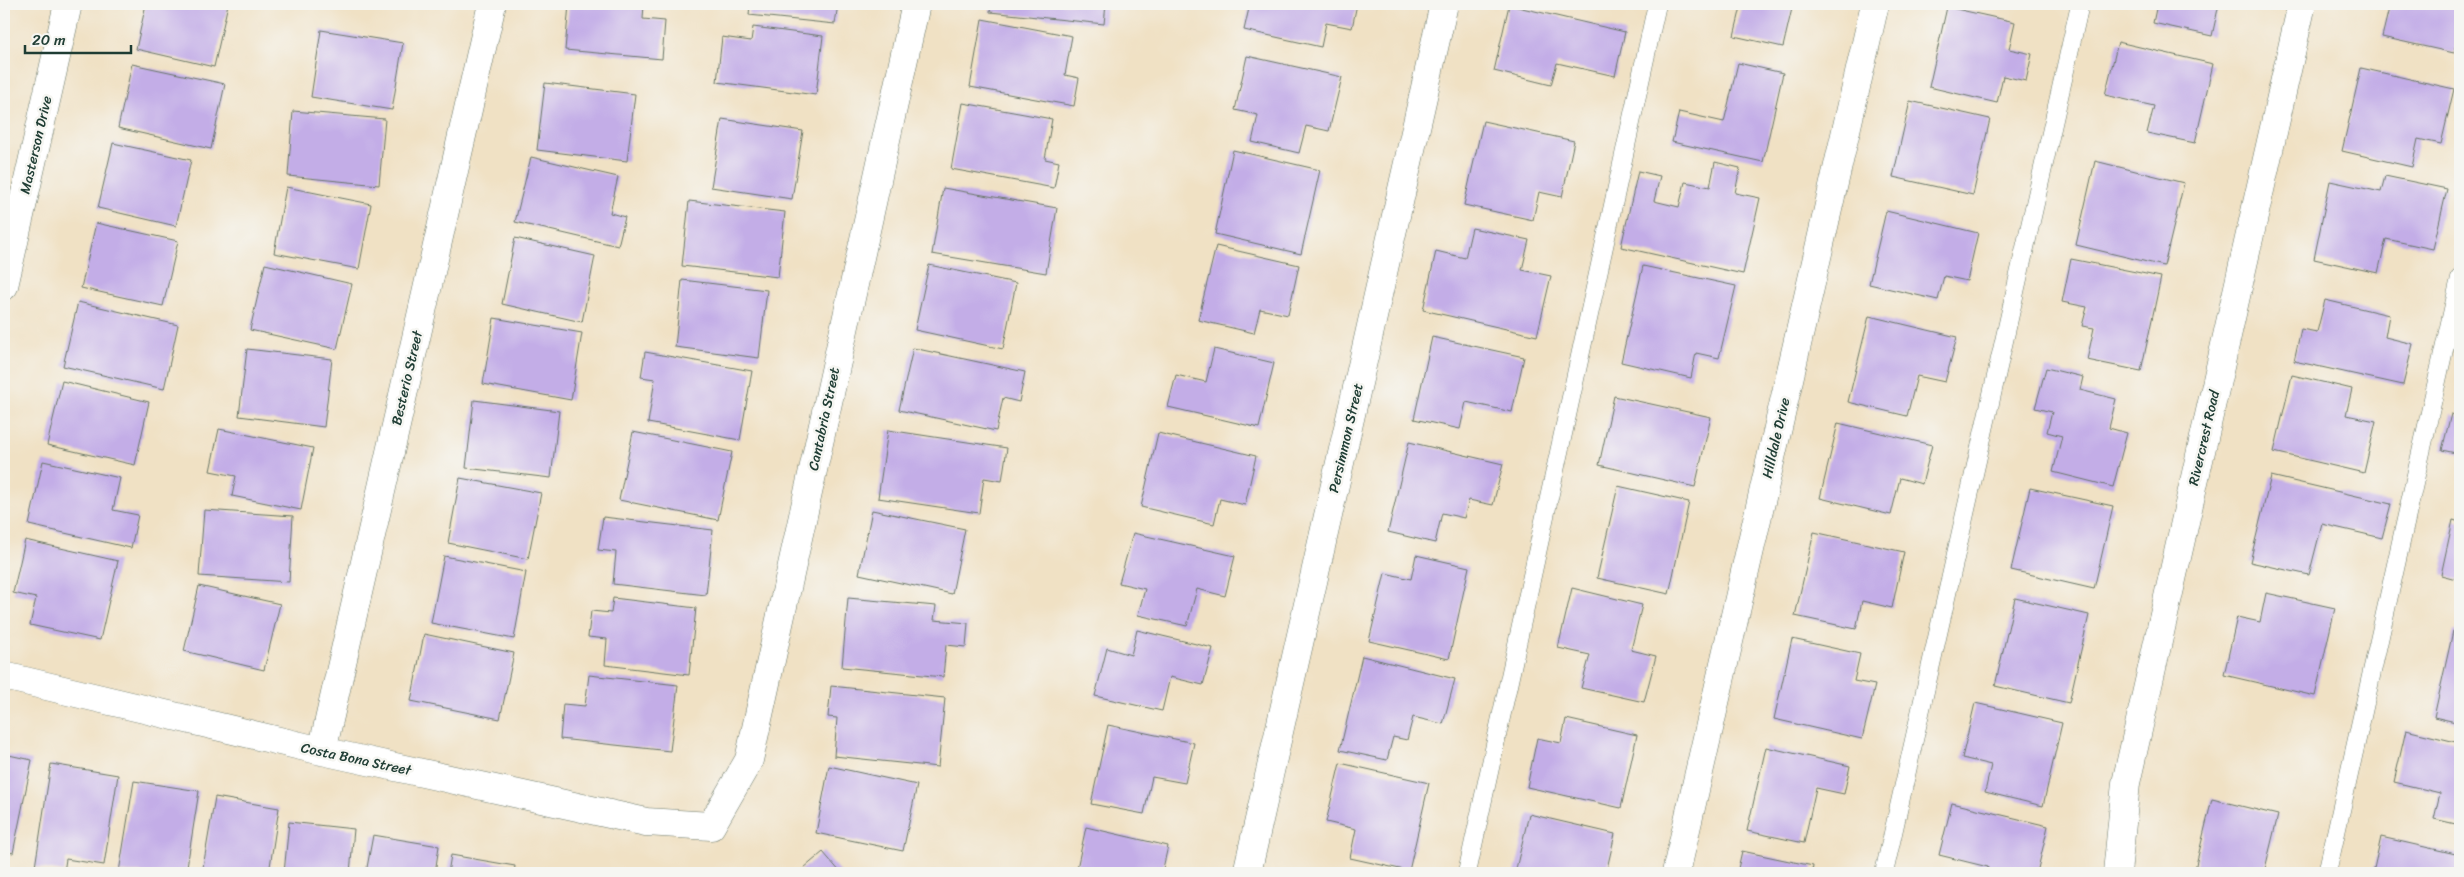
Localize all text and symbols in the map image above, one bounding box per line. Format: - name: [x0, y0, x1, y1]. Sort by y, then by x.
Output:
- scale bar: [25, 22, 131, 54]
- text: 20 m: [32, 27, 66, 53]
- street label: Masterson Drive: [13, 93, 59, 197]
- street label: Besterio Street: [384, 327, 430, 428]
- street label: Cantabria Street: [801, 365, 847, 473]
- street label: Persimmon Street: [1321, 381, 1371, 495]
- street label: Rivercrest Road: [2181, 386, 2227, 488]
- street label: Hilldale Drive: [1755, 395, 1797, 481]
- street label: Costa Bona Street: [299, 735, 415, 783]

